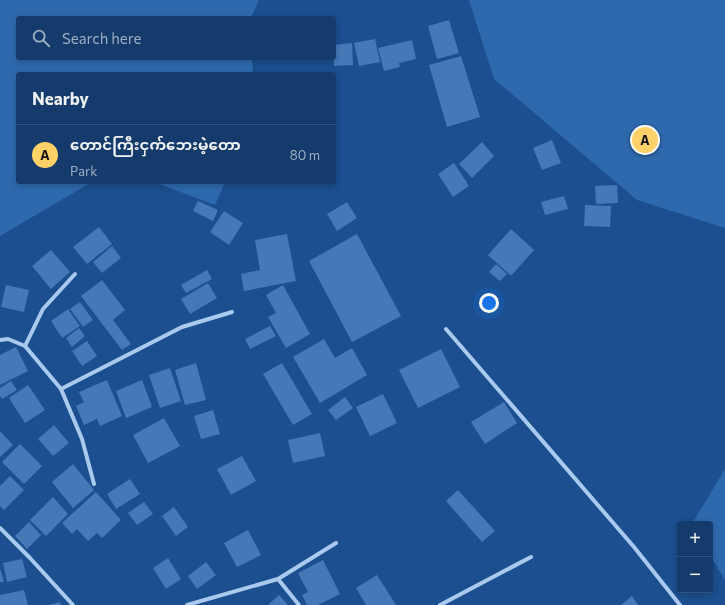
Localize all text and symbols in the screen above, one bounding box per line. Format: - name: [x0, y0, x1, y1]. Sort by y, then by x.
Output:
- search box: [16, 16, 336, 60]
- icon: search: [30, 27, 52, 49]
- text: Search here: [62, 29, 141, 47]
- text: Nearby: [32, 88, 89, 109]
- pin: A: [632, 125, 658, 155]
- text: တောင်ကြီးငှက်ဘေးမဲ့တော: [70, 135, 241, 153]
- text: A: [40, 147, 50, 163]
- text: 80 m: [290, 147, 320, 163]
- text: Park: [70, 163, 97, 179]
- your location: [479, 293, 499, 313]
- map controls: [677, 521, 713, 593]
- button: +: [677, 521, 713, 557]
- button: −: [677, 557, 713, 593]

